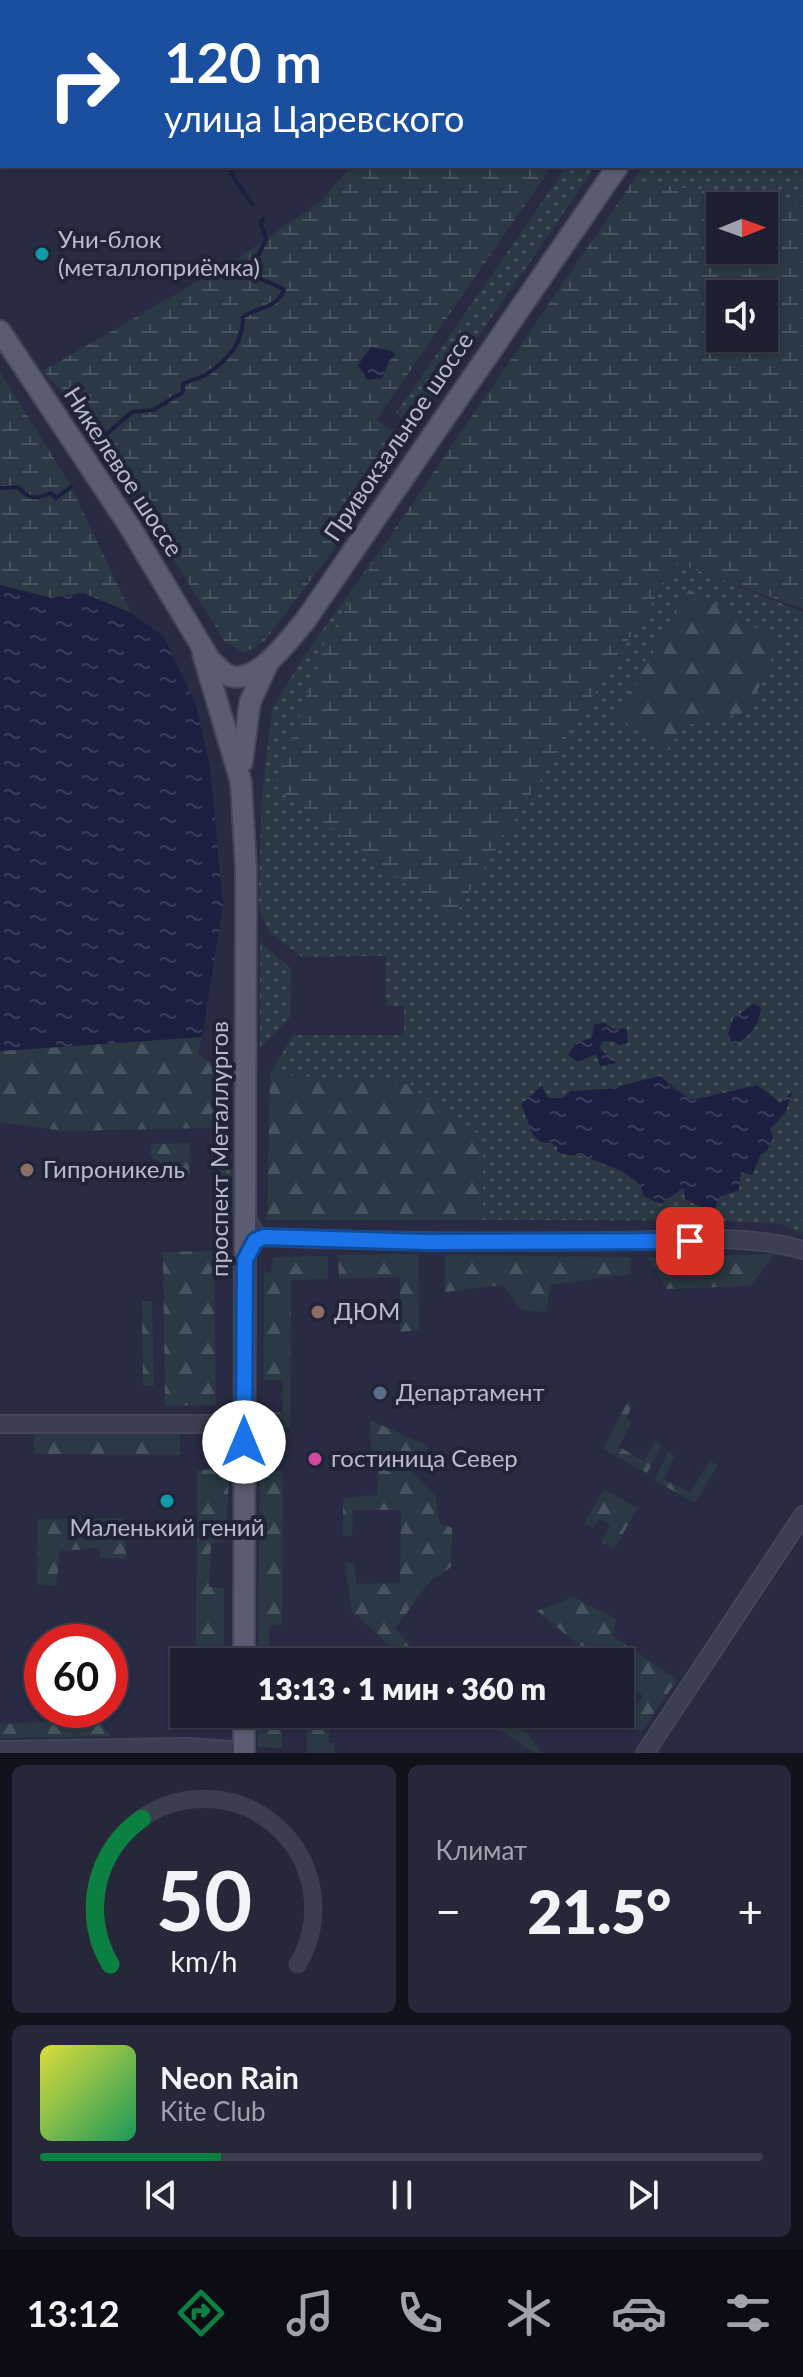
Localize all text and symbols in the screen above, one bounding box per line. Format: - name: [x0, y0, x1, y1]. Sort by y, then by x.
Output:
- text: 120 m: [164, 28, 322, 95]
- icon: right: [32, 32, 136, 136]
- text: улица Царевского: [164, 96, 464, 140]
- north arrow: [706, 192, 778, 264]
- map controls: [706, 192, 778, 352]
- place label: Уни-блок (металлоприёмка): [58, 224, 260, 281]
- marker: Уни-блок (металлоприёмка): [33, 245, 51, 263]
- button: sound: [706, 280, 778, 352]
- street label: Привокзальное шоссе: [317, 326, 478, 546]
- street label: Никелевое шоссе: [59, 381, 190, 561]
- street label: проспект Металлургов: [204, 1021, 233, 1277]
- place label: Гипроникель: [43, 1154, 185, 1183]
- marker: Гипроникель: [18, 1161, 36, 1179]
- pin: [656, 1207, 724, 1275]
- icon: arrive: [668, 1219, 712, 1263]
- place label: ДЮМ: [334, 1296, 400, 1325]
- marker: ДЮМ: [309, 1303, 327, 1321]
- place label: Департамент: [396, 1377, 545, 1406]
- marker: Департамент: [371, 1384, 389, 1402]
- position arrow: [202, 1400, 286, 1484]
- place label: гостиница Север: [331, 1443, 518, 1472]
- marker: гостиница Север: [306, 1450, 324, 1468]
- marker: Маленький гений: [158, 1492, 176, 1510]
- place label: Маленький гений: [70, 1512, 264, 1541]
- speed limit sign: 60: [24, 1624, 128, 1728]
- text: 13:13 · 1 мин · 360 m: [258, 1670, 546, 1706]
- text: Климат: [436, 1834, 527, 1866]
- text: 50: [156, 1849, 252, 1949]
- text: 21.5°: [527, 1875, 671, 1947]
- text: −: [436, 1885, 461, 1937]
- text: +: [737, 1885, 763, 1937]
- text: km/h: [170, 1944, 237, 1978]
- text: Neon Rain: [160, 2059, 299, 2095]
- text: Kite Club: [160, 2095, 266, 2127]
- icon: previous: [139, 2173, 183, 2217]
- icon: pause: [380, 2173, 424, 2217]
- icon: next: [621, 2173, 665, 2217]
- icon: directions: [173, 2285, 229, 2341]
- icon: music: [282, 2285, 338, 2341]
- icon: phone: [392, 2285, 448, 2341]
- icon: climate: [501, 2285, 557, 2341]
- icon: car: [611, 2285, 667, 2341]
- icon: filters: [720, 2285, 776, 2341]
- text: 13:12: [27, 2291, 120, 2335]

